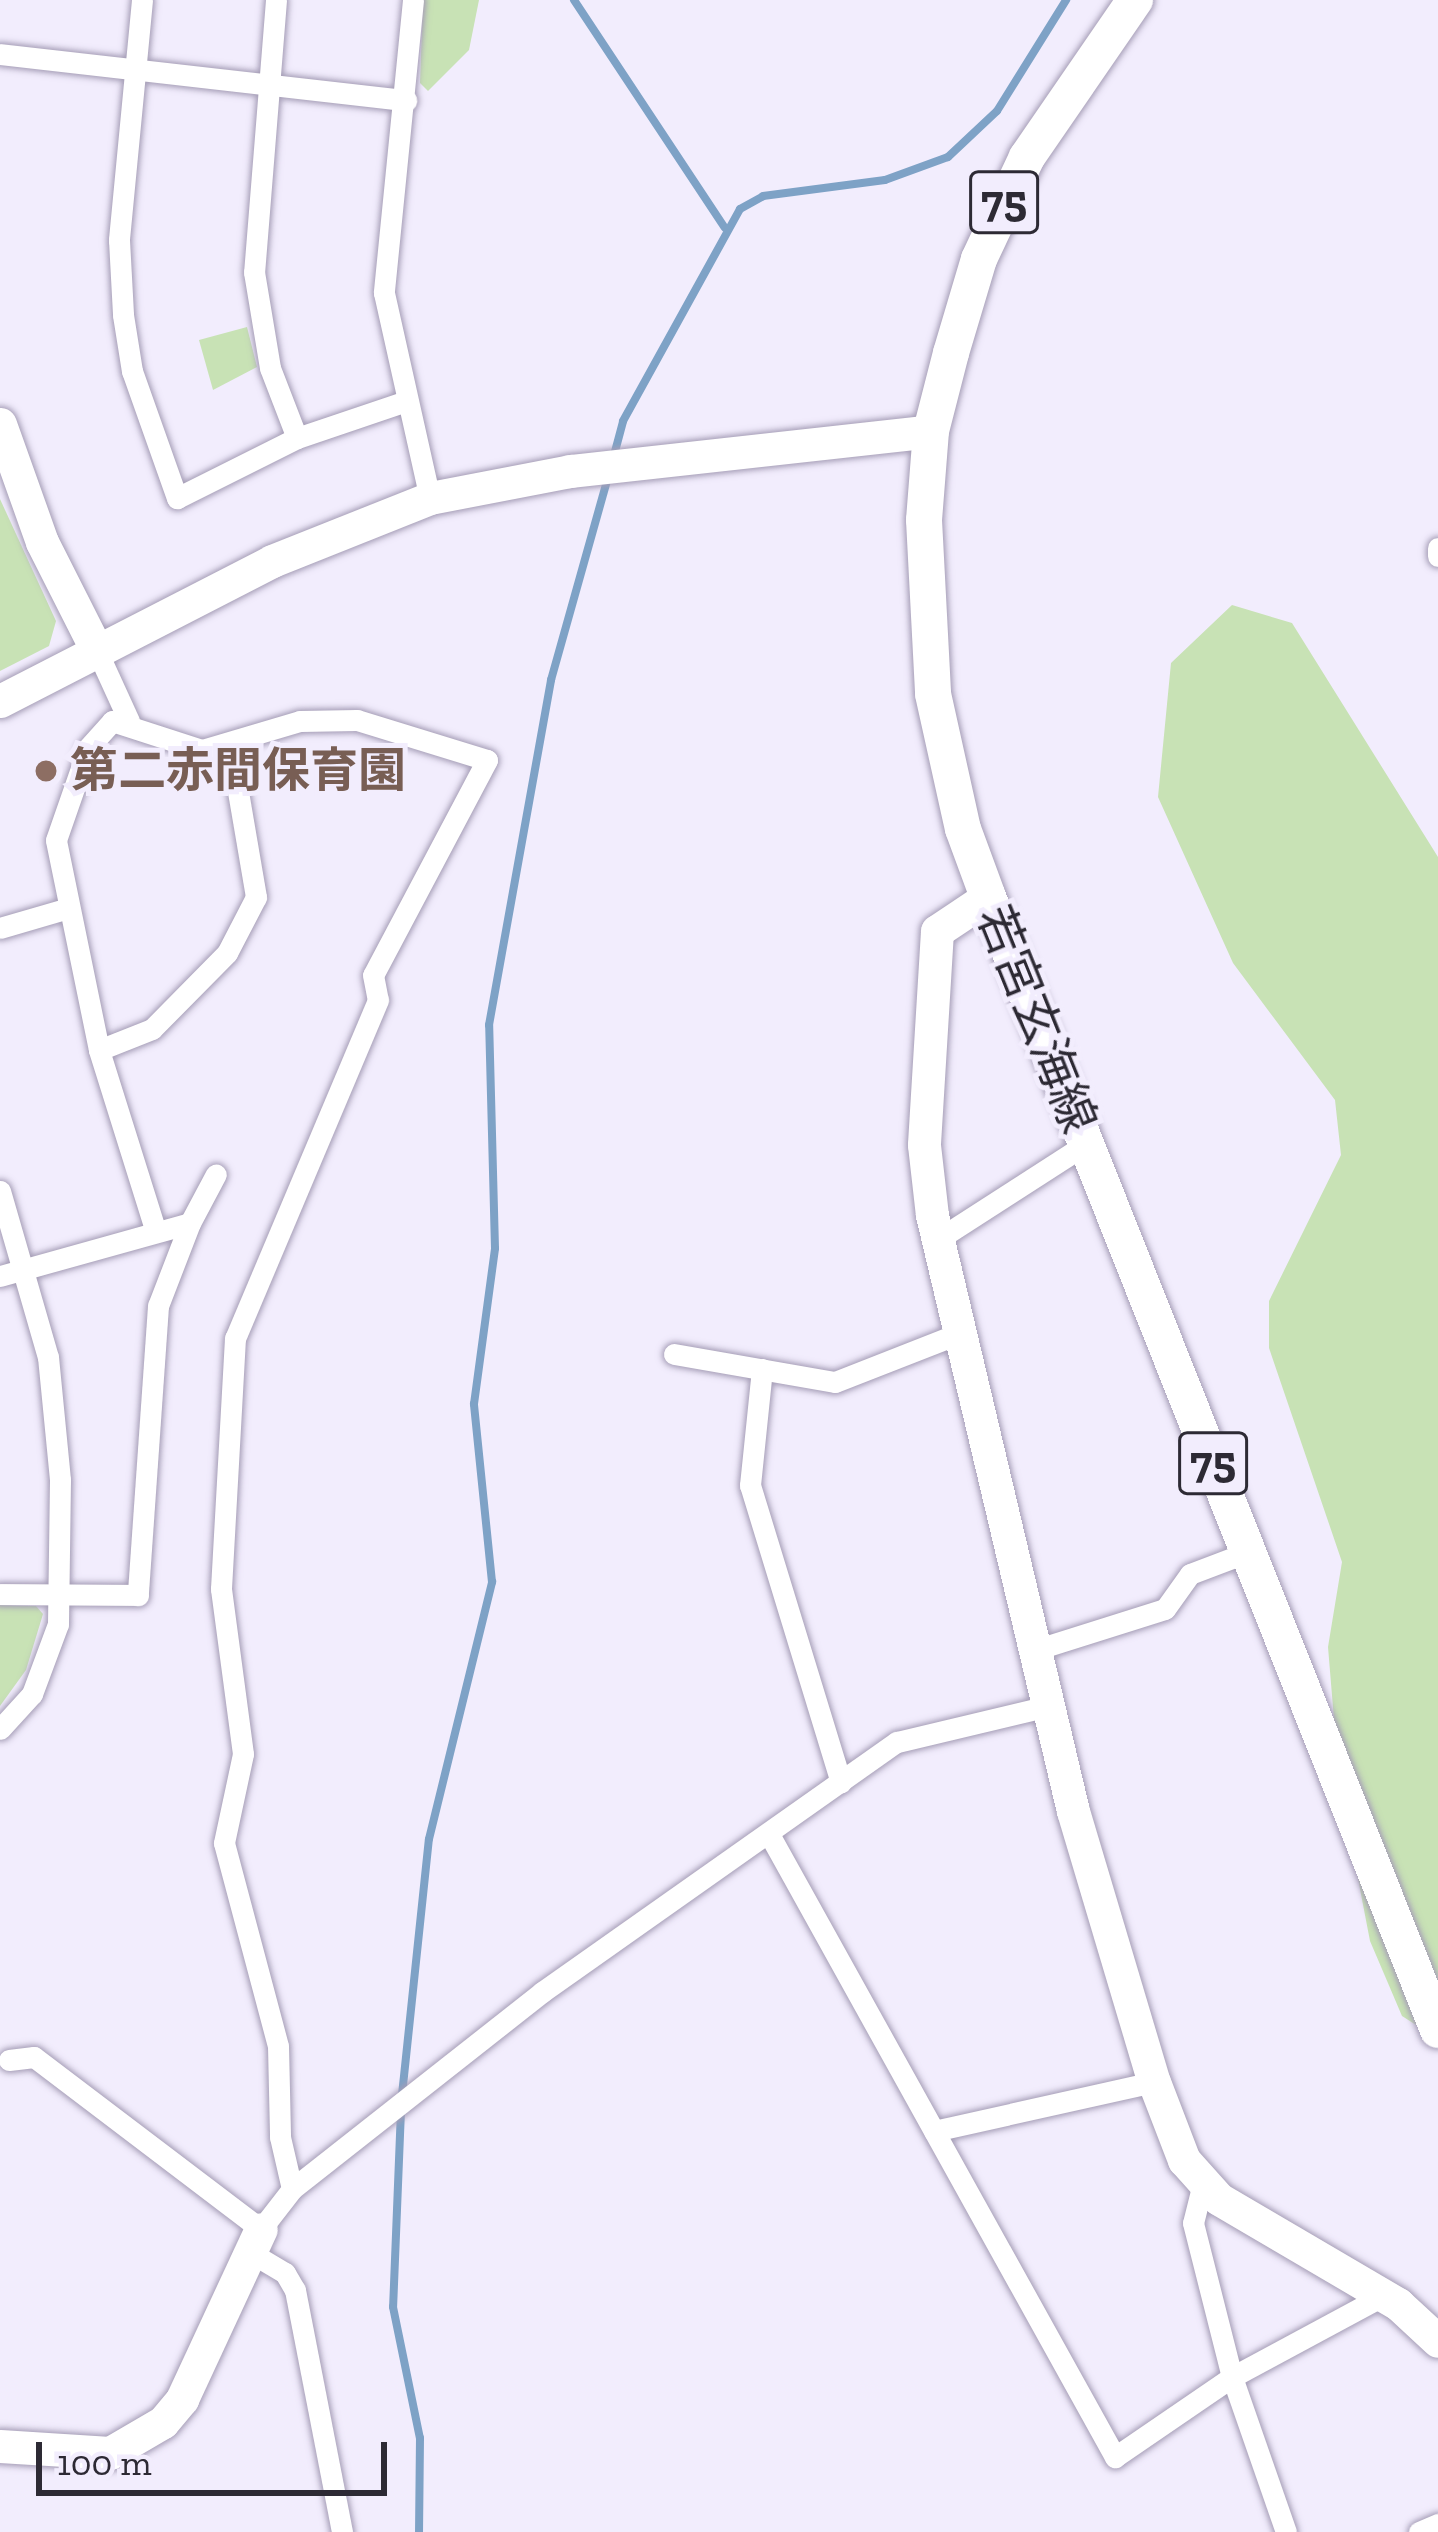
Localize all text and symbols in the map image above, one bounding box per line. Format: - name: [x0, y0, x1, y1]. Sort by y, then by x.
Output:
- road number: 75: [968, 163, 1040, 241]
- place label: 第二赤間保育園: [70, 742, 406, 800]
- marker: 第二赤間保育園: [33, 758, 59, 784]
- street label: 若宮玄海線: [965, 897, 1109, 1141]
- road number: 75: [1177, 1424, 1249, 1502]
- scale bar: [42, 2418, 393, 2492]
- text: 100 m: [57, 2441, 152, 2484]

